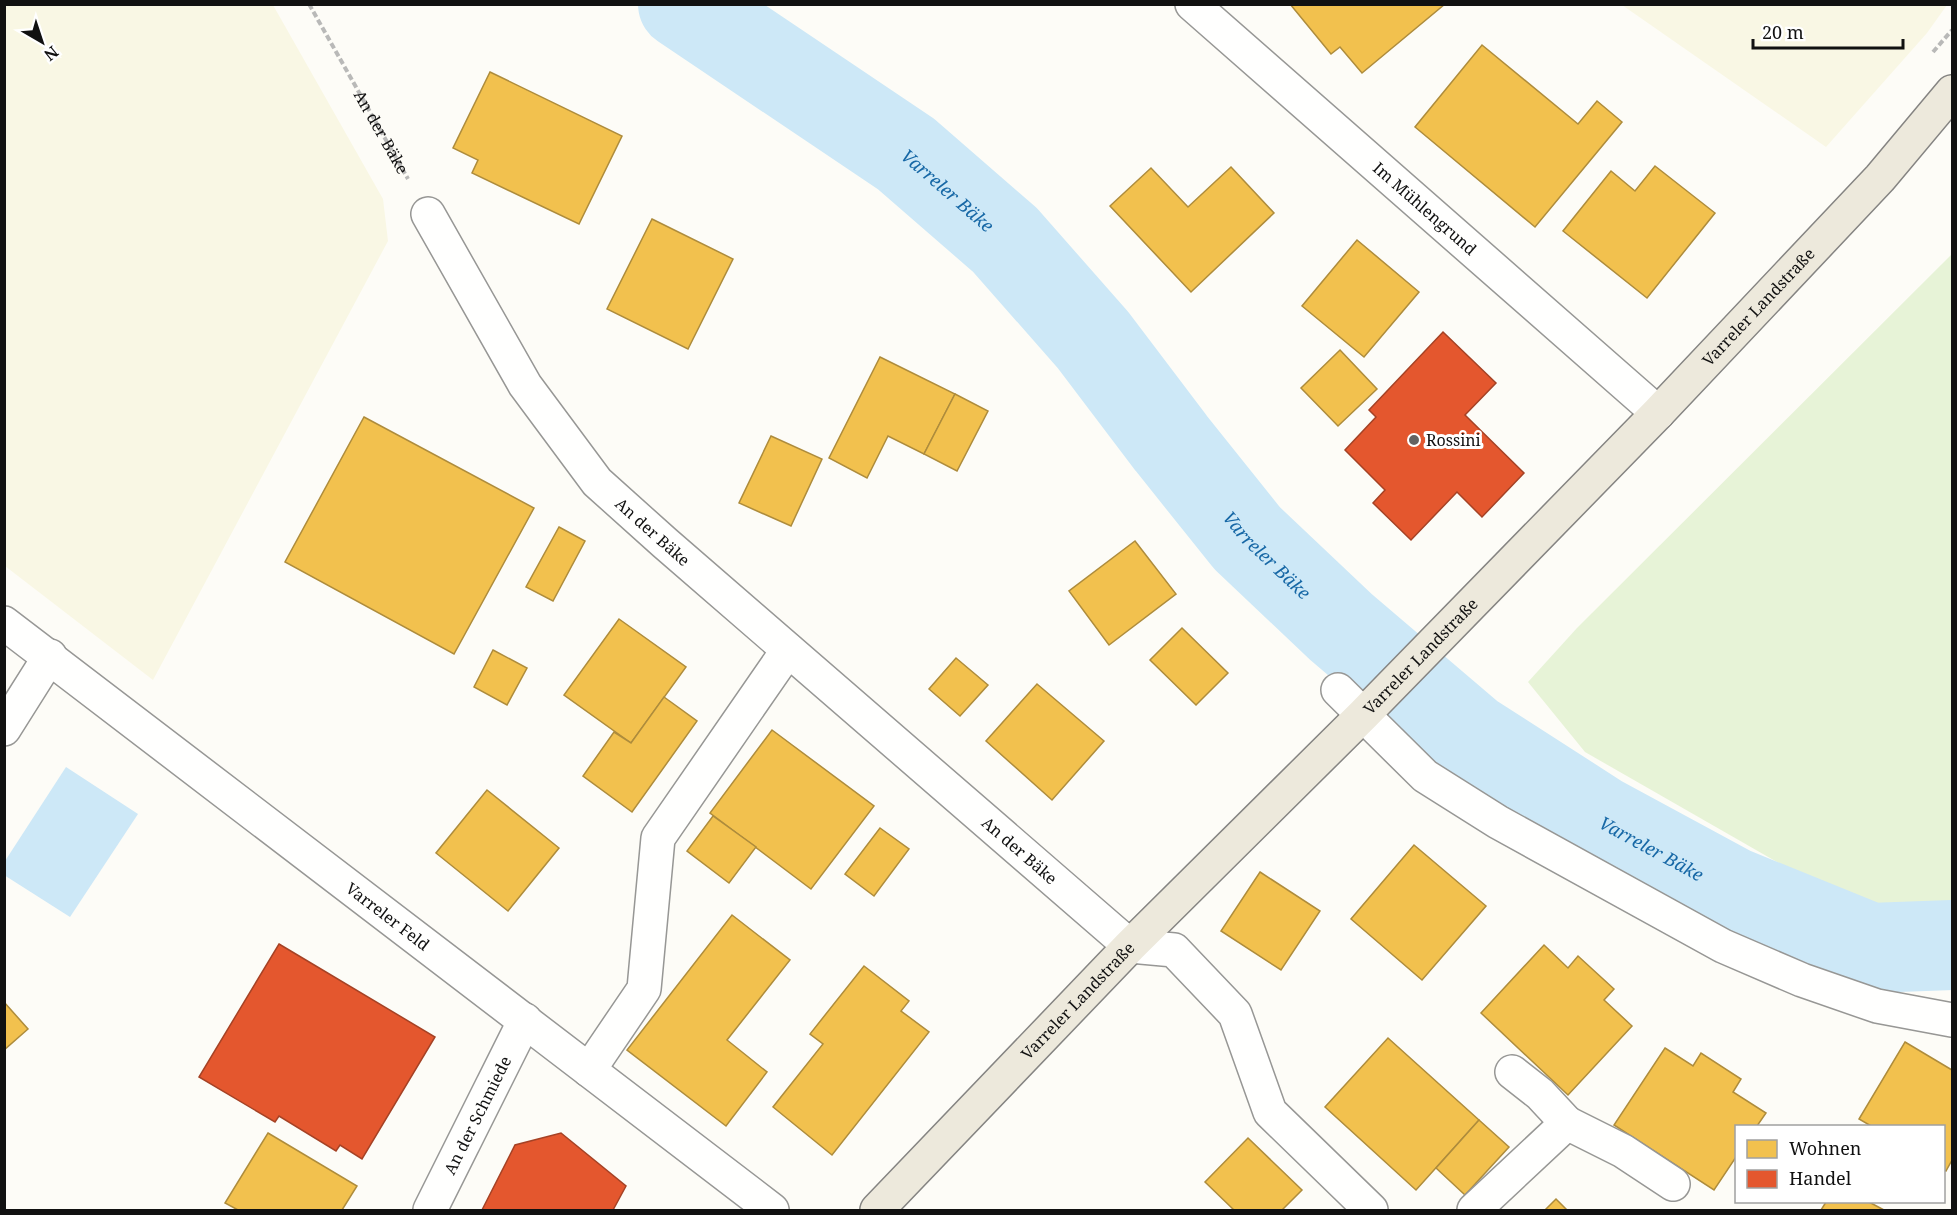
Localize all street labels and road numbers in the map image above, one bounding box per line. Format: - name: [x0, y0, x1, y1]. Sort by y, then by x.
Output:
- street label: An der Bäke: [349, 86, 414, 178]
- street label: Im Mühlengrund: [1369, 157, 1482, 260]
- street label: Varreler Landstraße: [1697, 243, 1819, 371]
- street label: An der Bäke: [611, 493, 695, 571]
- street label: Varreler Landstraße: [1358, 593, 1482, 719]
- street label: An der Bäke: [977, 812, 1062, 889]
- street label: Varreler Feld: [341, 877, 434, 955]
- street label: Varreler Landstraße: [1016, 937, 1139, 1064]
- street label: An der Schmiede: [439, 1052, 516, 1178]

